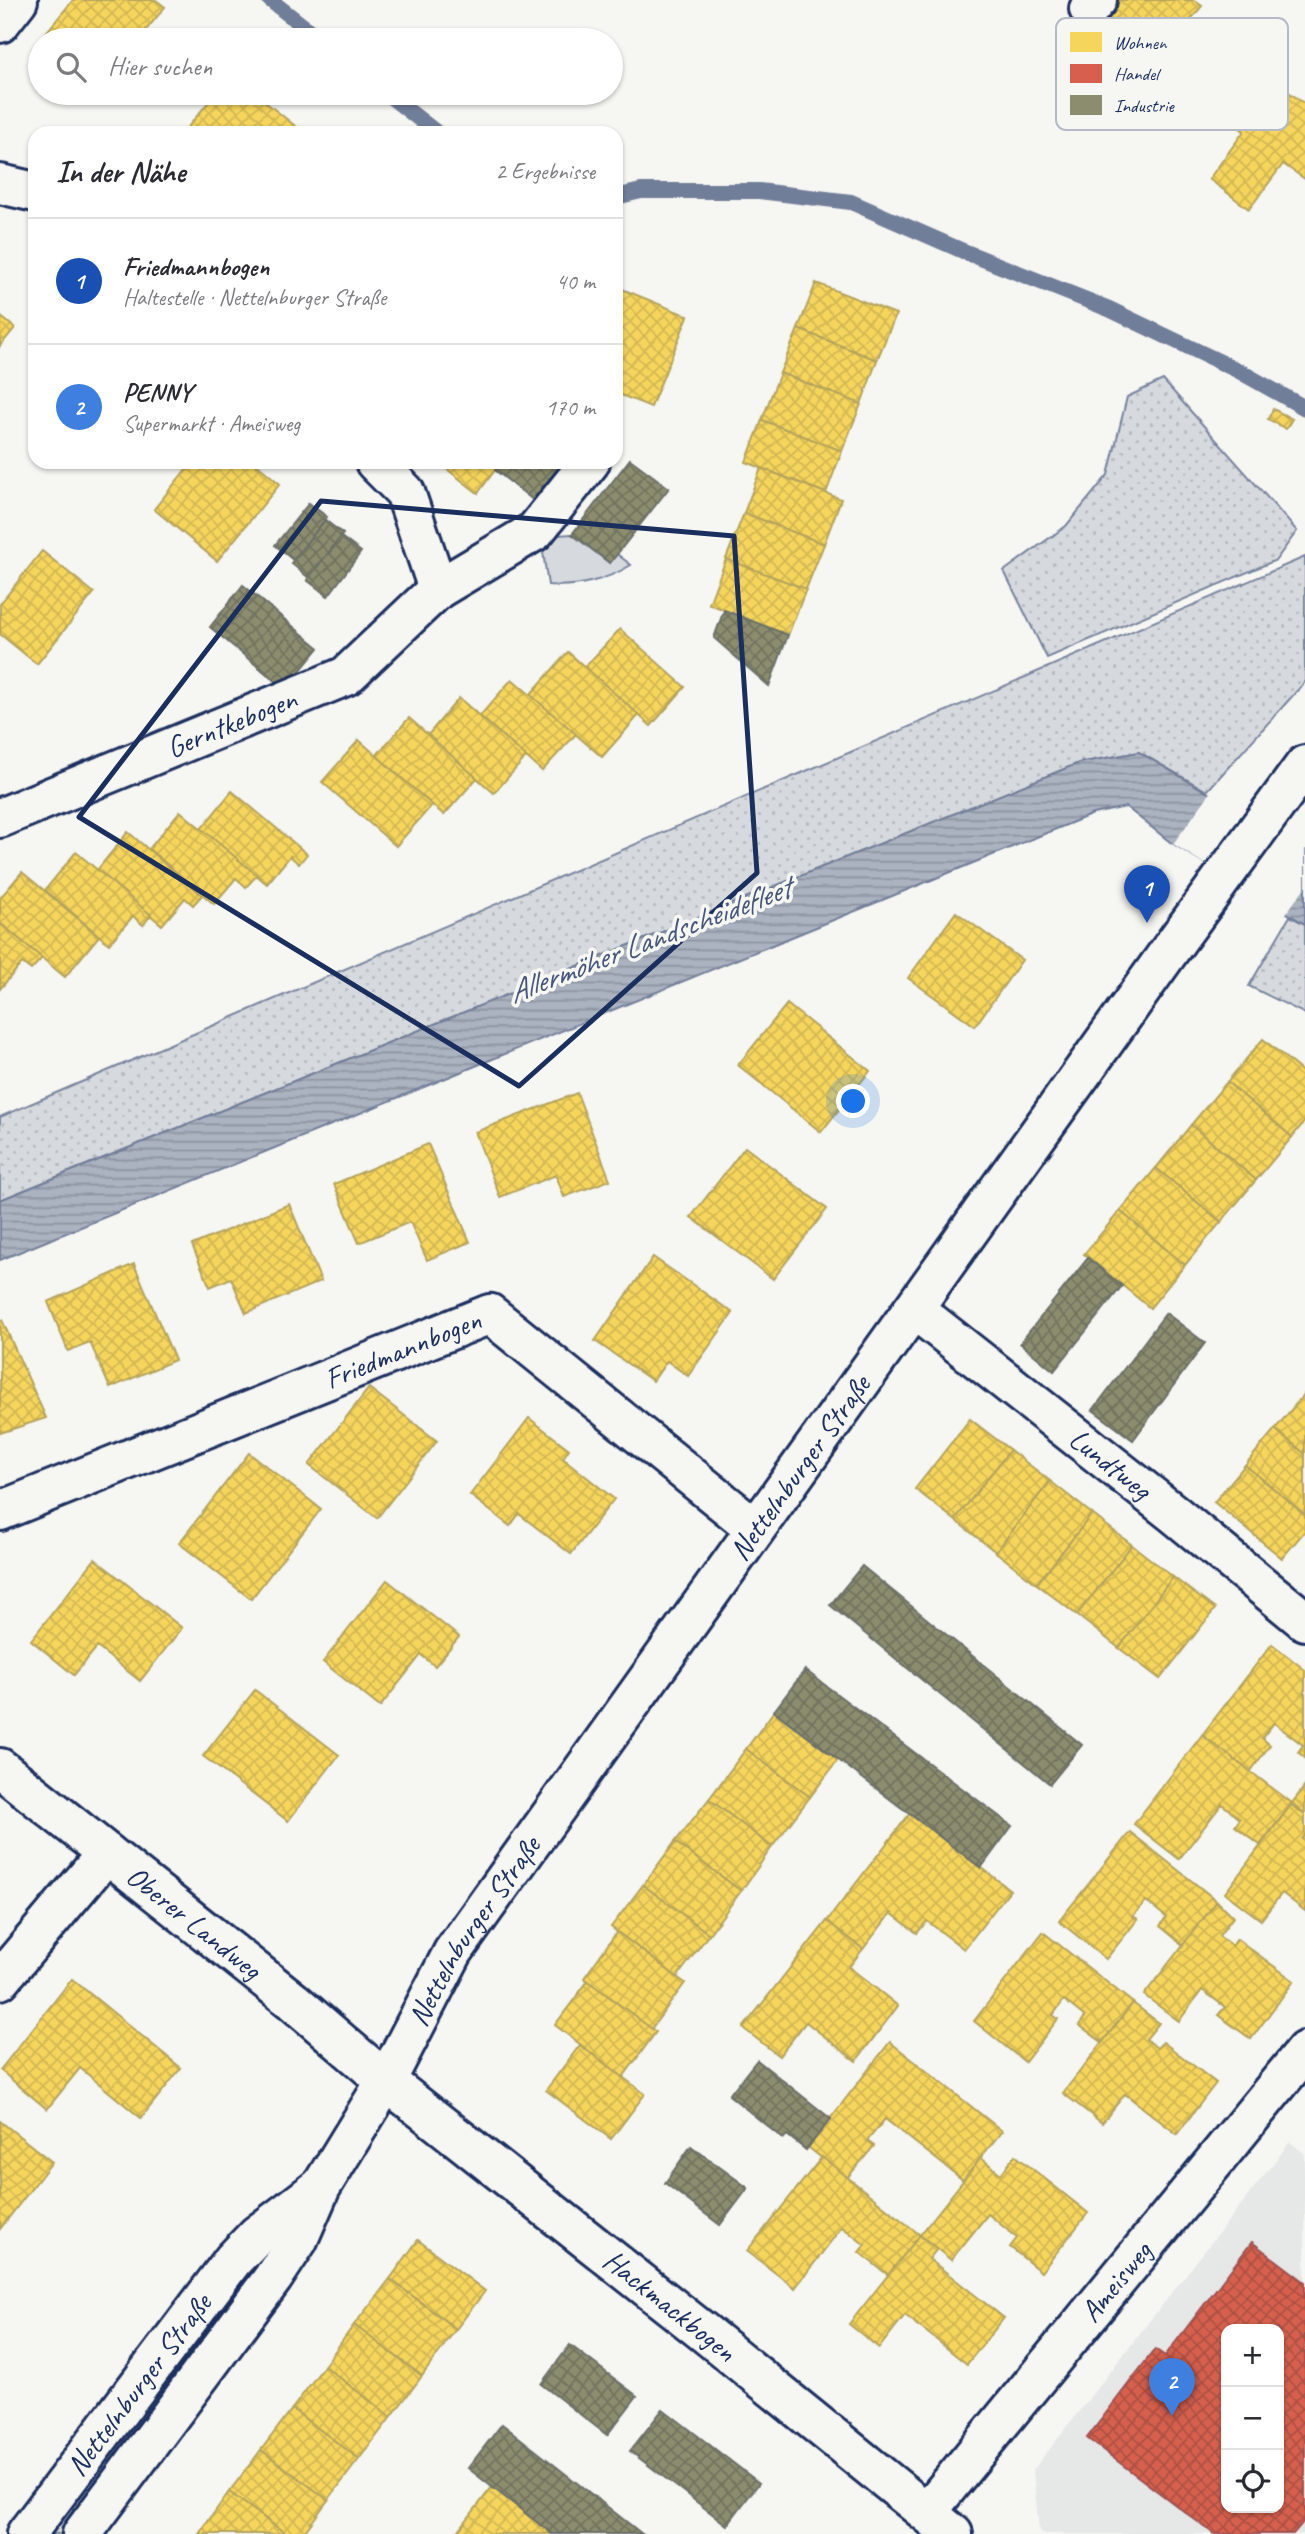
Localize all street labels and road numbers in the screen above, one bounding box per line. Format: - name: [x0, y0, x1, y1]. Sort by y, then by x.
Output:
- street label: Gerntkebogen: [161, 679, 303, 767]
- street label: Friedmannbogen: [319, 1300, 487, 1398]
- street label: Nettelnburger Straße: [721, 1366, 880, 1568]
- street label: Lundtweg: [1062, 1420, 1161, 1509]
- street label: Nettelnburger Straße: [399, 1827, 550, 2032]
- street label: Oberer Landweg: [119, 1857, 271, 1989]
- street label: Ameisweg: [1072, 2232, 1161, 2330]
- street label: Hackmackbogen: [596, 2241, 745, 2370]
- street label: Nettelnburger Straße: [58, 2284, 221, 2484]

